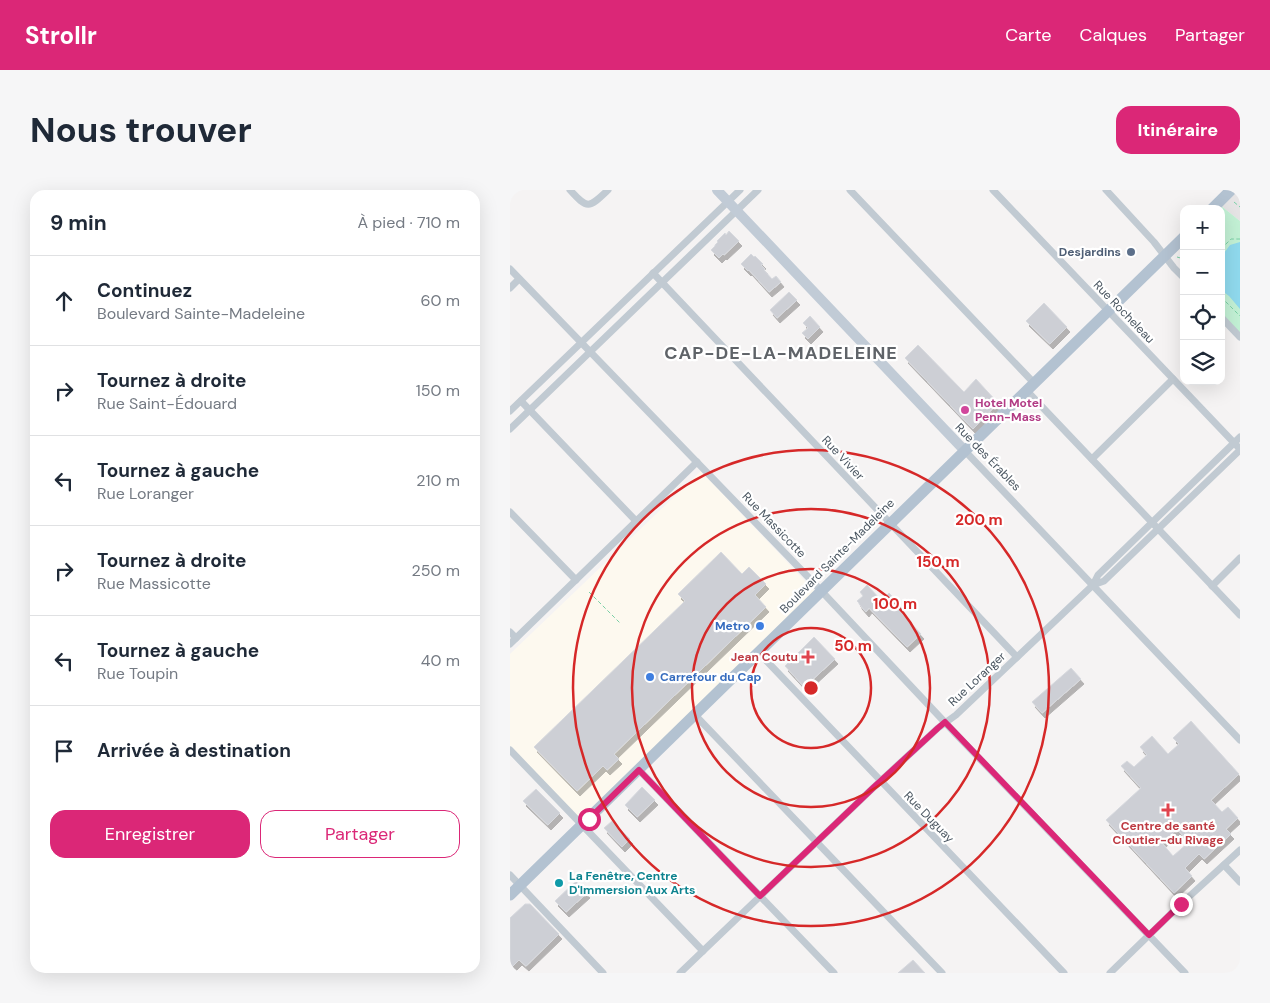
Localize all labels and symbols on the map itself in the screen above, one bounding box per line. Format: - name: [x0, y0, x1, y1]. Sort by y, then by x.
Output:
- place label: Desjardins: [1059, 244, 1121, 260]
- marker: Desjardins: [1125, 246, 1137, 258]
- street label: Rue Rocheleau: [1090, 277, 1158, 347]
- district label: CAP-DE-LA-MADELEINE: [664, 341, 898, 365]
- place label: Hotel Motel Penn-Mass: [975, 395, 1042, 425]
- marker: Hotel Motel Penn-Mass: [959, 404, 971, 416]
- street label: Rue des Érables: [952, 420, 1024, 494]
- street label: Rue Vivier: [818, 432, 868, 484]
- street label: Rue Massicotte: [739, 489, 810, 561]
- street label: Boulevard Sainte-Madeleine: [776, 495, 898, 617]
- text: 200 m: [955, 510, 1003, 530]
- text: 150 m: [917, 552, 960, 572]
- text: 100 m: [873, 594, 917, 614]
- place label: Metro: [715, 618, 750, 634]
- marker: Metro: [754, 620, 766, 632]
- text: 50 m: [834, 636, 872, 656]
- street label: Rue Loranger: [945, 648, 1009, 710]
- place label: Jean Coutu: [731, 649, 798, 665]
- marker: Jean Coutu: [802, 651, 814, 663]
- place label: Carrefour du Cap: [660, 669, 761, 685]
- marker: Carrefour du Cap: [644, 671, 656, 683]
- centre of rings: [802, 679, 820, 697]
- street label: Rue Duguay: [900, 788, 958, 846]
- marker: Centre de santé Cloutier-du Rivage: [1161, 803, 1175, 817]
- route start: [578, 808, 601, 831]
- place label: Centre de santé Cloutier-du Rivage: [1113, 818, 1223, 848]
- place label: La Fenêtre, Centre D'Immersion Aux Arts: [569, 868, 696, 898]
- marker: La Fenêtre, Centre D'Immersion Aux Arts: [553, 877, 565, 889]
- route end: [1170, 893, 1193, 916]

